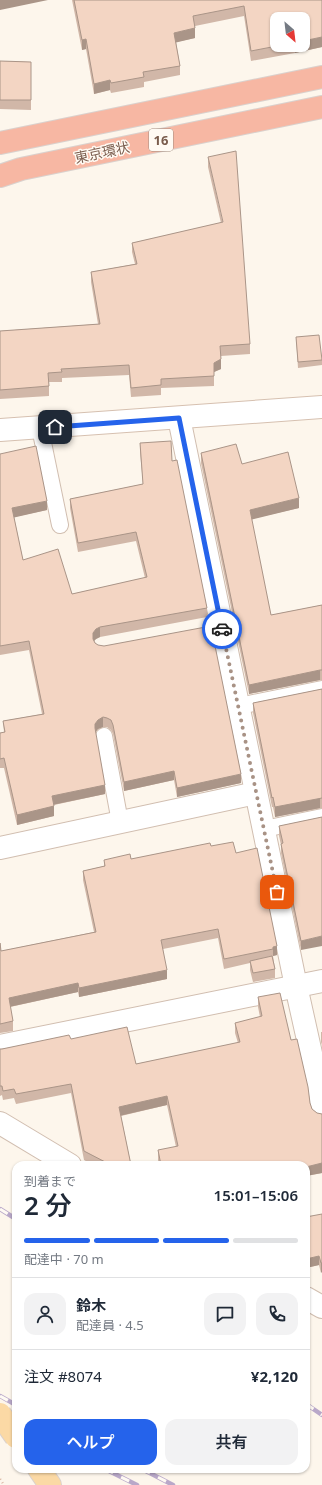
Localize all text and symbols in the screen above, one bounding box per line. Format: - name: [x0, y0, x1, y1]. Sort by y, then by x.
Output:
- north arrow: [270, 12, 310, 52]
- map controls: [270, 12, 310, 52]
- road number: 16: [149, 129, 173, 151]
- street label: 東京環状: [73, 137, 131, 167]
- pin: [38, 410, 72, 444]
- icon: home: [44, 416, 66, 438]
- courier: [202, 609, 242, 649]
- icon: car: [211, 618, 233, 640]
- pin: [260, 875, 294, 909]
- icon: bag: [266, 881, 288, 903]
- text: 到着まで: [24, 1172, 76, 1190]
- text: 15:01–15:06: [214, 1185, 298, 1205]
- text: 2 分: [24, 1187, 72, 1223]
- text: 配達中 · 70 m: [24, 1250, 104, 1268]
- button: person: [24, 1293, 66, 1335]
- button: chat: [204, 1293, 246, 1335]
- button: phone: [256, 1293, 298, 1335]
- text: 鈴木: [76, 1295, 106, 1315]
- text: 配達員 · 4.5: [76, 1316, 144, 1334]
- text: 注文 #8074: [24, 1366, 102, 1386]
- text: ¥2,120: [251, 1366, 298, 1386]
- button: ヘルプ: [24, 1419, 157, 1465]
- button: 共有: [165, 1419, 298, 1465]

